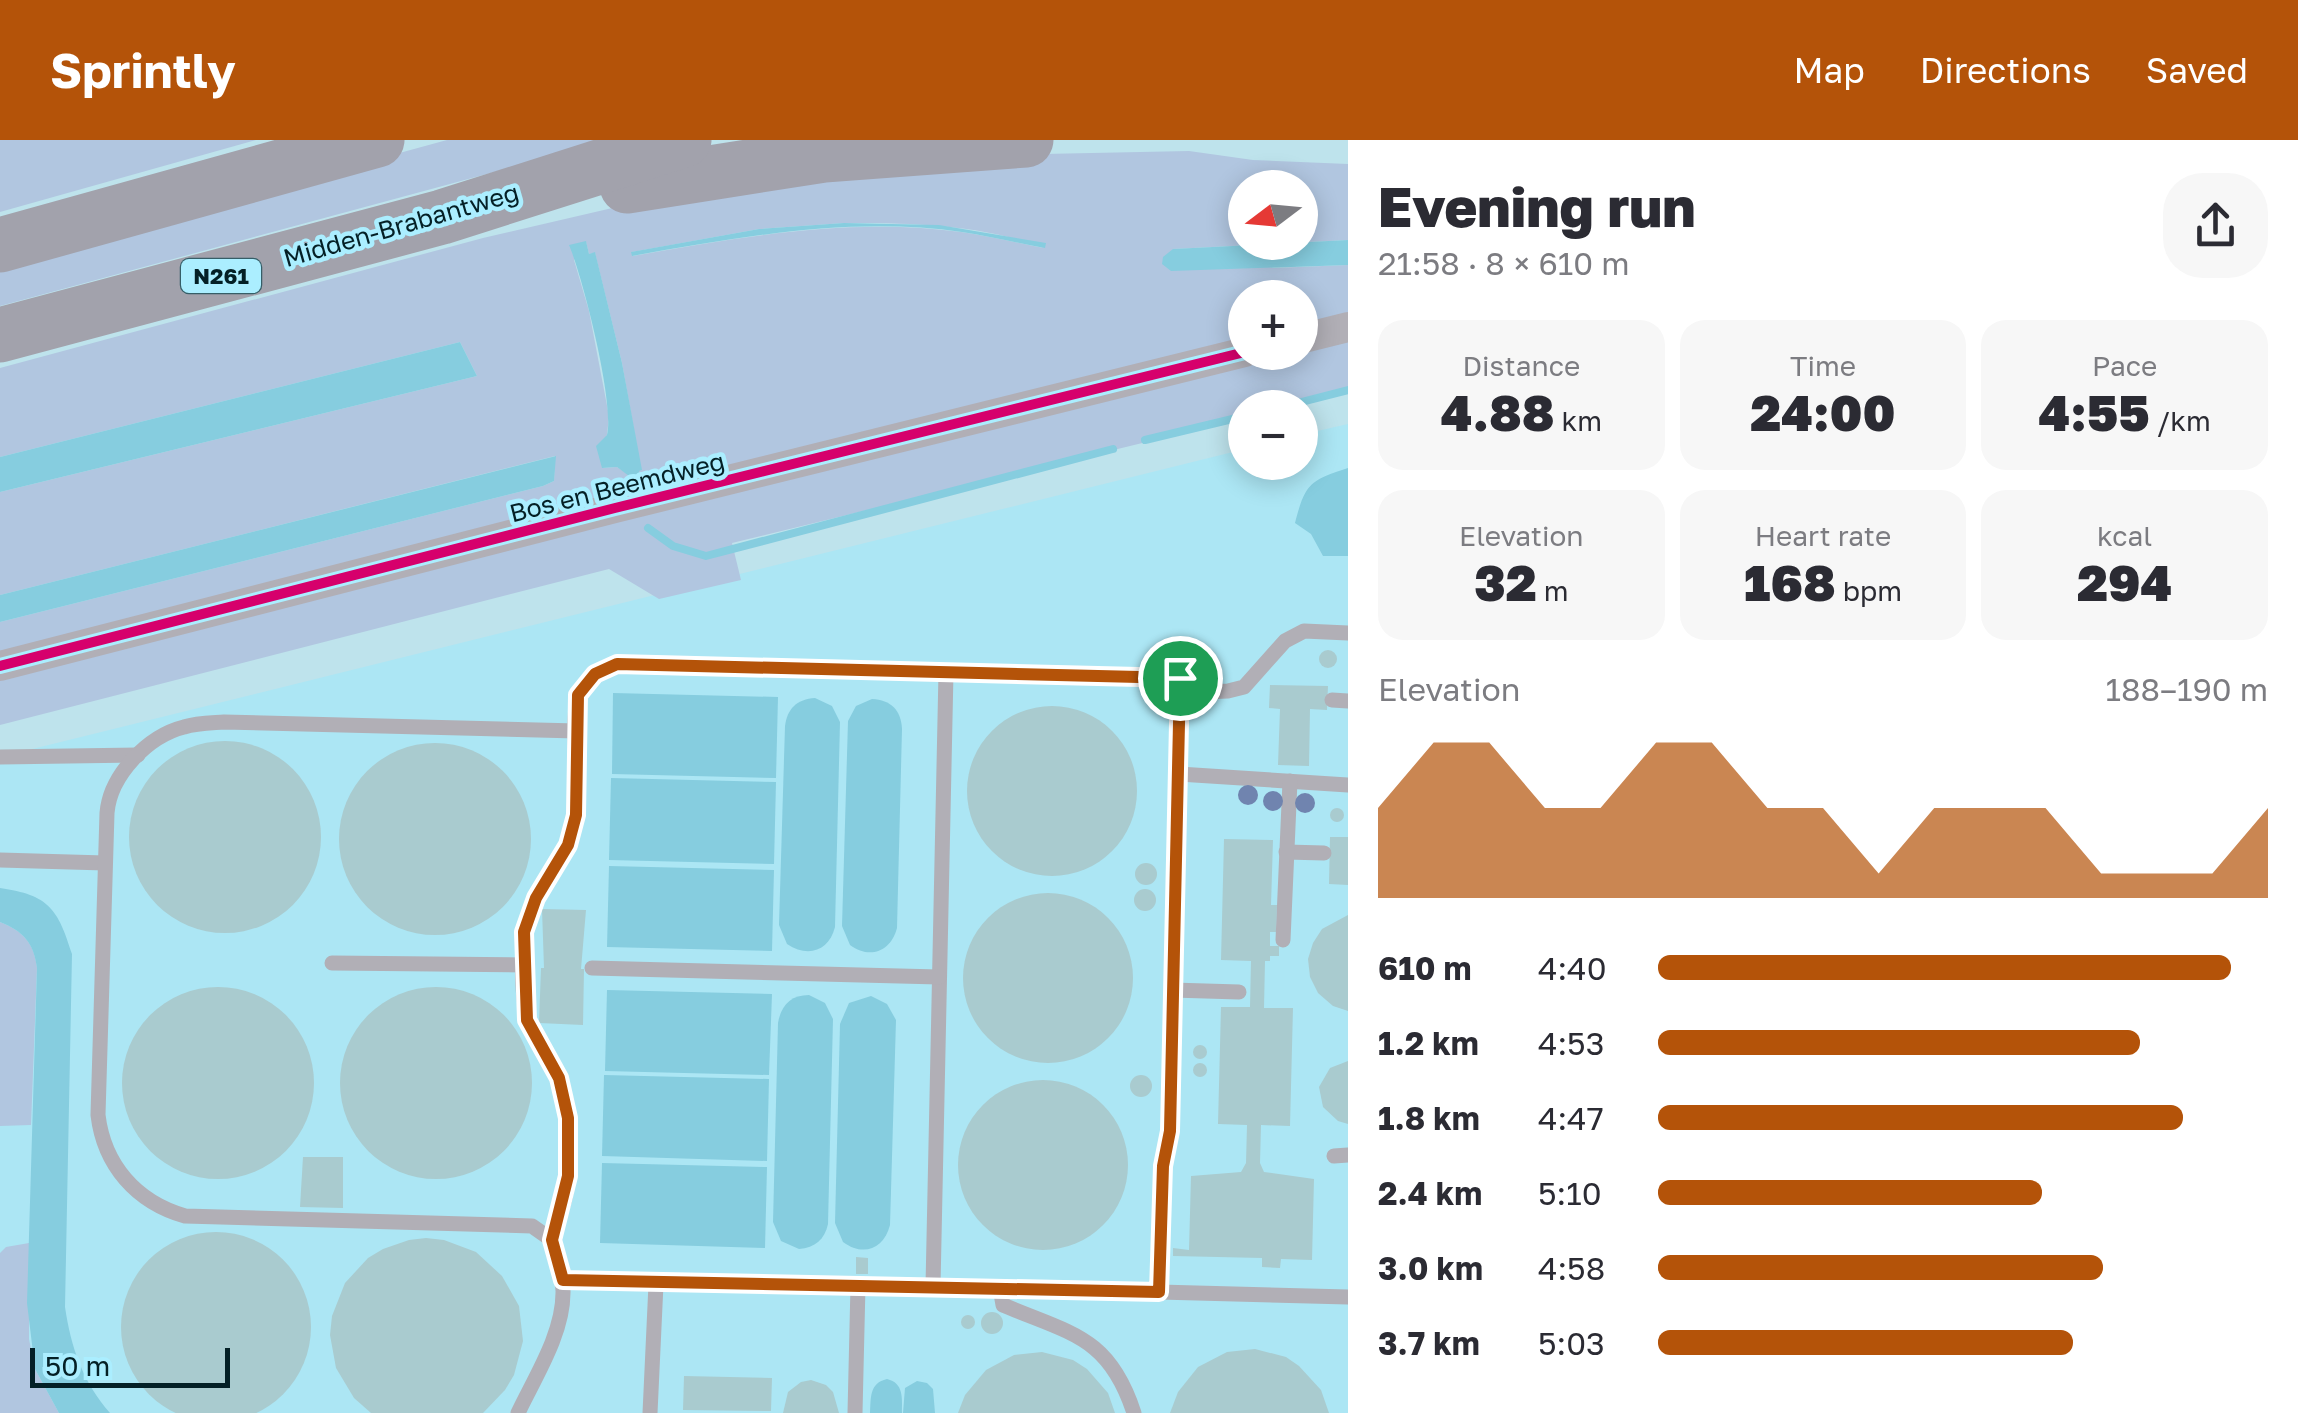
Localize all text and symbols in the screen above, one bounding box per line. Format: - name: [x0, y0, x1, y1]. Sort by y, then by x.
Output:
- text: Sprintly: [50, 41, 236, 99]
- text: Map: [1793, 49, 1865, 91]
- text: Directions: [1920, 49, 2091, 91]
- text: Saved: [2146, 49, 2248, 91]
- north arrow: [1228, 170, 1318, 260]
- map controls: [1228, 170, 1318, 480]
- text: Evening run: [1378, 173, 1696, 239]
- button: share: [2163, 173, 2268, 278]
- street label: Midden-Brabantweg: [280, 176, 522, 273]
- text: 21:58 · 8 × 610 m: [1378, 244, 1630, 282]
- road number: N261: [181, 259, 261, 293]
- button: +: [1228, 280, 1318, 370]
- text: Distance: [1462, 349, 1580, 382]
- text: Time: [1790, 349, 1856, 382]
- text: Pace: [2092, 349, 2157, 382]
- text: 4.88: [1441, 382, 1554, 442]
- text: 24:00: [1750, 382, 1896, 442]
- text: 4:55: [2039, 382, 2150, 442]
- button: −: [1228, 390, 1318, 480]
- text: km: [1554, 404, 1602, 437]
- text: /km: [2150, 404, 2211, 437]
- street label: Bos en Beemdweg: [506, 445, 728, 528]
- text: Elevation: [1459, 519, 1584, 552]
- text: Heart rate: [1755, 519, 1891, 552]
- text: kcal: [2097, 519, 2152, 552]
- text: 32: [1474, 552, 1537, 612]
- text: 168: [1744, 552, 1836, 612]
- text: 294: [2077, 552, 2172, 612]
- text: m: [1537, 574, 1568, 607]
- text: bpm: [1836, 574, 1902, 607]
- pin: [1138, 636, 1223, 721]
- icon: arrive: [1153, 651, 1208, 706]
- text: Elevation: [1378, 670, 1520, 708]
- text: 188–190 m: [2105, 670, 2268, 708]
- text: 610 m: [1378, 949, 1472, 987]
- text: 4:40: [1538, 949, 1606, 987]
- text: 1.2 km: [1378, 1024, 1479, 1062]
- text: 4:53: [1538, 1024, 1604, 1062]
- text: 1.8 km: [1378, 1099, 1480, 1137]
- text: 4:47: [1538, 1099, 1604, 1137]
- text: 2.4 km: [1378, 1174, 1482, 1212]
- text: 5:10: [1538, 1174, 1602, 1212]
- text: 3.0 km: [1378, 1249, 1483, 1287]
- text: 4:58: [1538, 1249, 1605, 1287]
- text: 3.7 km: [1378, 1324, 1480, 1362]
- text: 5:03: [1538, 1324, 1605, 1362]
- scale bar: [30, 1343, 230, 1388]
- text: 50 m: [45, 1349, 110, 1382]

